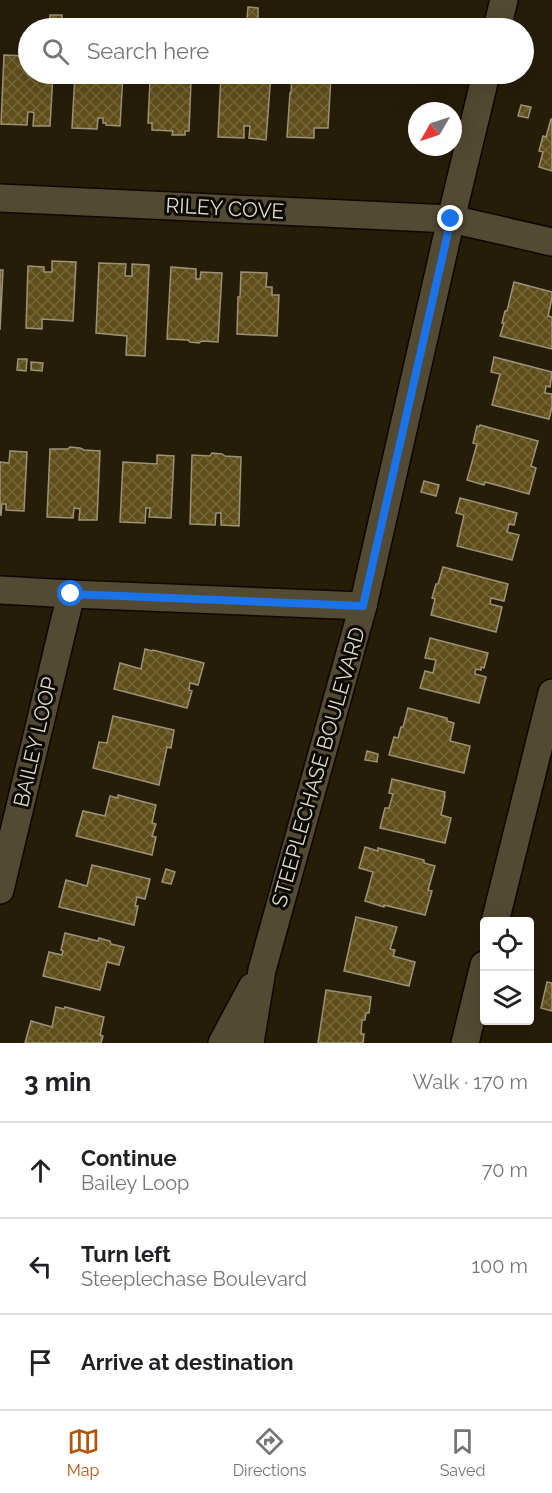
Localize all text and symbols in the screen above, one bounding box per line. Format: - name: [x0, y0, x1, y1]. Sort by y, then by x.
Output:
- search box: [18, 18, 534, 84]
- icon: search: [39, 35, 72, 68]
- text: Search here: [87, 38, 209, 64]
- north arrow: [408, 102, 462, 156]
- street label: RILEY COVE: [165, 192, 285, 224]
- route end: [437, 205, 463, 231]
- route start: [57, 580, 83, 606]
- street label: STEEPLECHASE BOULEVARD: [266, 624, 370, 910]
- street label: BAILEY LOOP: [8, 675, 62, 809]
- map controls: [480, 917, 534, 1025]
- button: locate: [480, 917, 534, 971]
- button: layers: [480, 971, 534, 1025]
- text: 3 min: [24, 1067, 91, 1097]
- text: Walk · 170 m: [412, 1070, 528, 1094]
- text: Continue: [81, 1145, 177, 1171]
- icon: ahead: [24, 1154, 57, 1187]
- text: 70 m: [482, 1158, 528, 1182]
- text: Bailey Loop: [81, 1171, 189, 1195]
- text: Turn left: [81, 1241, 171, 1267]
- icon: left: [24, 1250, 57, 1283]
- text: 100 m: [471, 1254, 528, 1278]
- text: Steeplechase Boulevard: [81, 1267, 307, 1291]
- icon: arrive: [24, 1346, 57, 1379]
- text: Arrive at destination: [81, 1349, 294, 1375]
- tab: Map: [67, 1425, 100, 1480]
- tab: Directions: [233, 1425, 307, 1480]
- tab: Saved: [440, 1425, 485, 1480]

